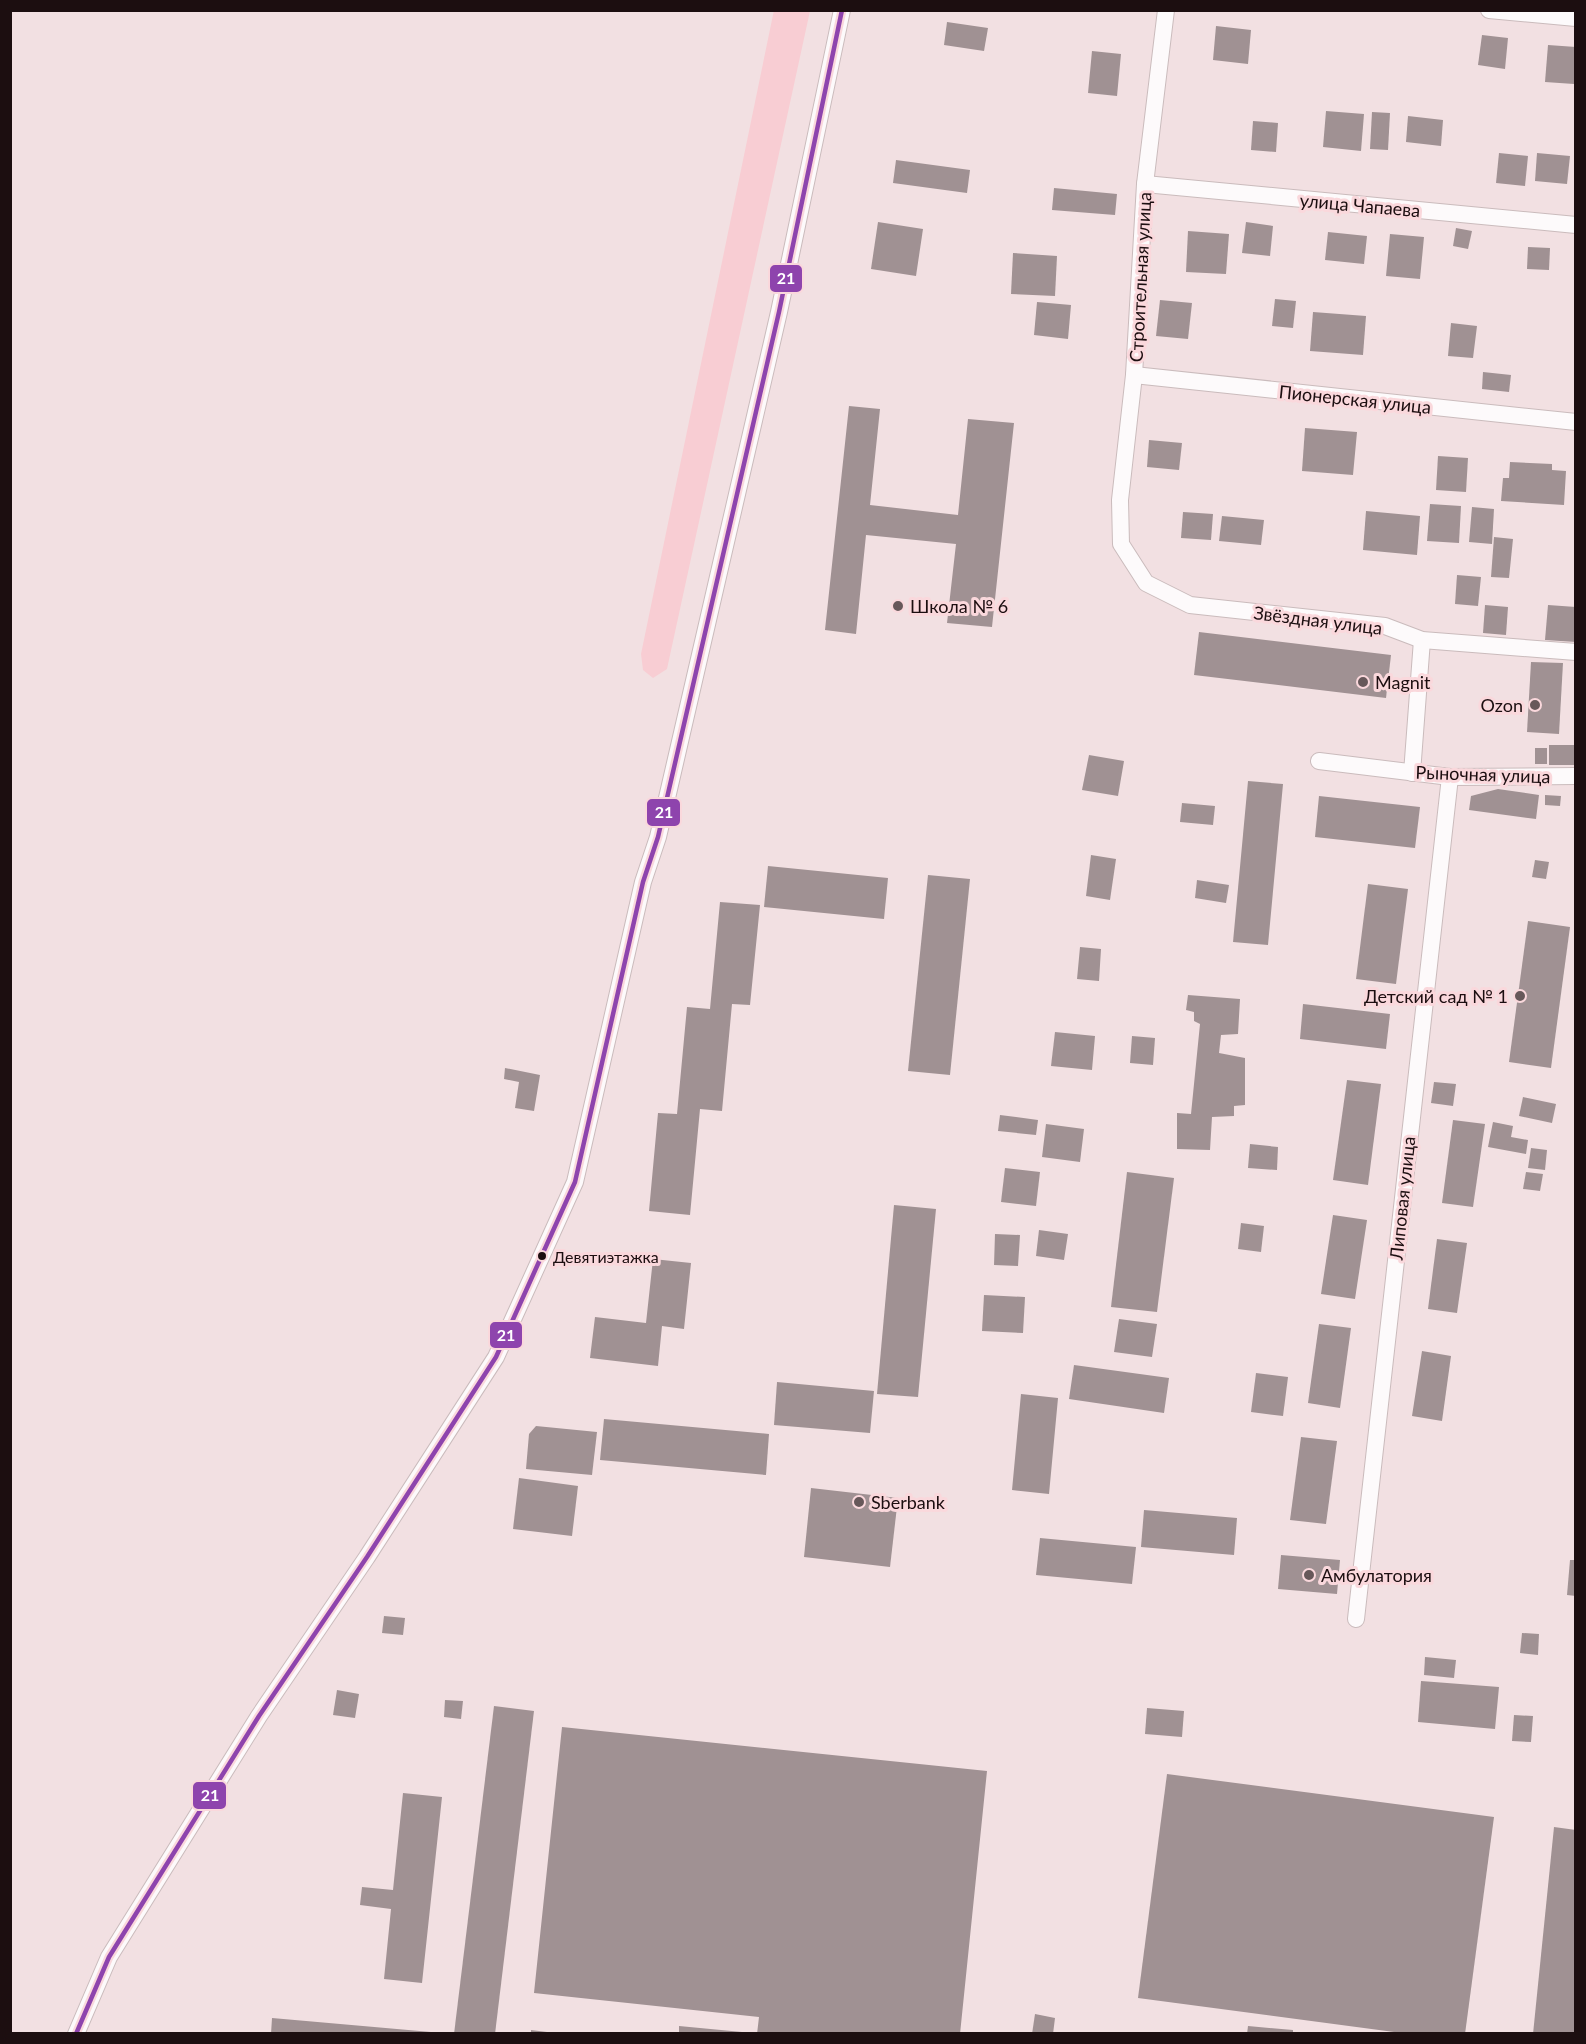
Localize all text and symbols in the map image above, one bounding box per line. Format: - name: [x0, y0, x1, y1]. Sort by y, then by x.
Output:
- street label: улица Чапаева: [1299, 189, 1421, 221]
- street label: Строительная улица: [1125, 191, 1155, 363]
- line badge: 21: [769, 264, 803, 293]
- text: 21: [777, 268, 795, 287]
- street label: Пионерская улица: [1278, 380, 1432, 418]
- place label: Школа № 6: [910, 595, 1008, 617]
- marker: Школа № 6: [891, 599, 905, 613]
- street label: Звёздная улица: [1252, 601, 1384, 639]
- place label: Magnit: [1375, 671, 1431, 693]
- marker: Magnit: [1356, 675, 1370, 689]
- place label: Ozon: [1481, 694, 1523, 716]
- marker: Ozon: [1528, 698, 1542, 712]
- street label: Рыночная улица: [1415, 761, 1551, 787]
- line badge: 21: [646, 798, 681, 827]
- text: 21: [655, 802, 673, 821]
- place label: Детский сад № 1: [1364, 985, 1508, 1007]
- marker: Детский сад № 1: [1513, 989, 1527, 1003]
- street label: Липовая улица: [1384, 1135, 1419, 1262]
- place label: Девятиэтажка: [553, 1247, 659, 1266]
- marker: Девятиэтажка: [536, 1250, 548, 1262]
- line badge: 21: [489, 1321, 523, 1349]
- text: 21: [497, 1325, 515, 1344]
- place label: Sberbank: [871, 1491, 946, 1513]
- marker: Sberbank: [852, 1495, 866, 1509]
- place label: Амбулатория: [1321, 1564, 1432, 1586]
- marker: Амбулатория: [1302, 1568, 1316, 1582]
- line badge: 21: [192, 1781, 227, 1810]
- text: 21: [201, 1785, 219, 1804]

